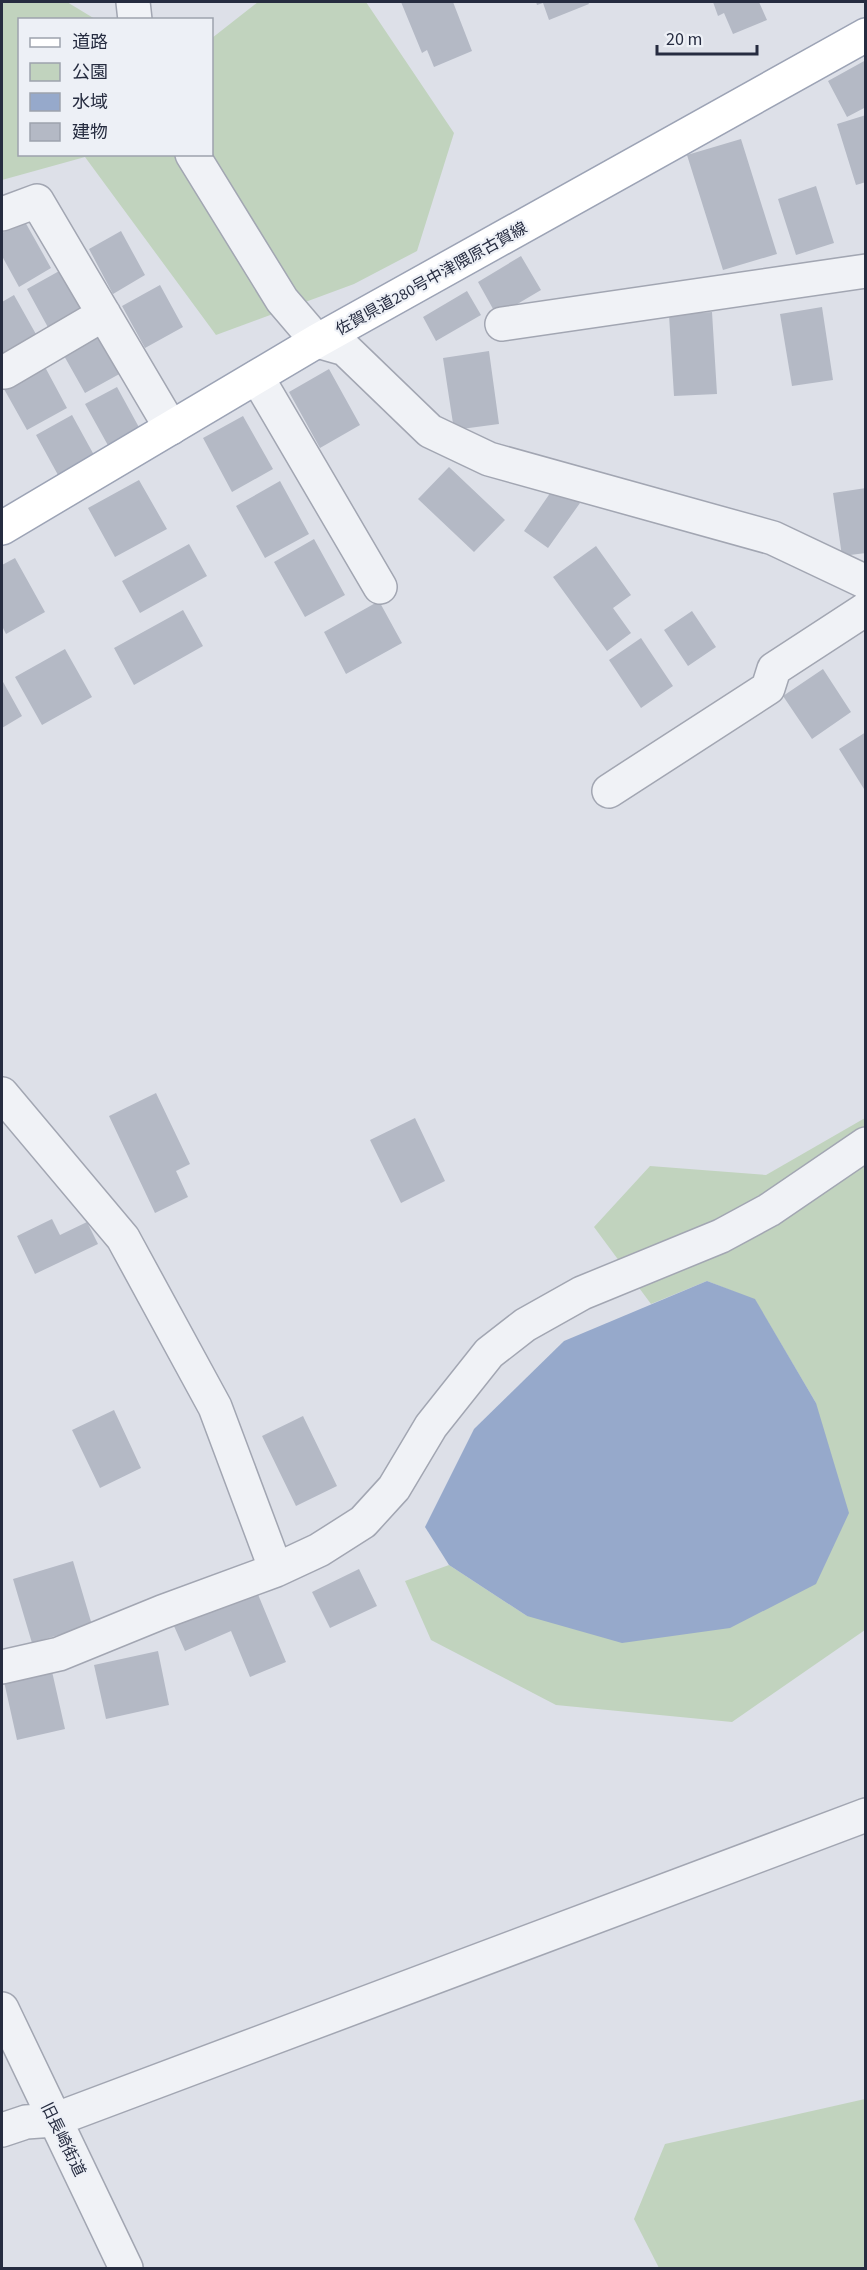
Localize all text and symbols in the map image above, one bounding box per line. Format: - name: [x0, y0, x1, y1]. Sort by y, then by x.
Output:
- legend: [18, 18, 213, 156]
- scale bar: [657, 18, 758, 56]
- text: 20 m: [666, 27, 702, 52]
- text: 道路: [72, 30, 108, 55]
- text: 公園: [72, 60, 108, 85]
- text: 水域: [72, 90, 108, 115]
- text: 建物: [72, 120, 108, 145]
- street label: 佐賀県道280号中津隈原古賀線: [332, 217, 531, 341]
- street label: 旧長崎街道: [36, 2099, 91, 2180]

